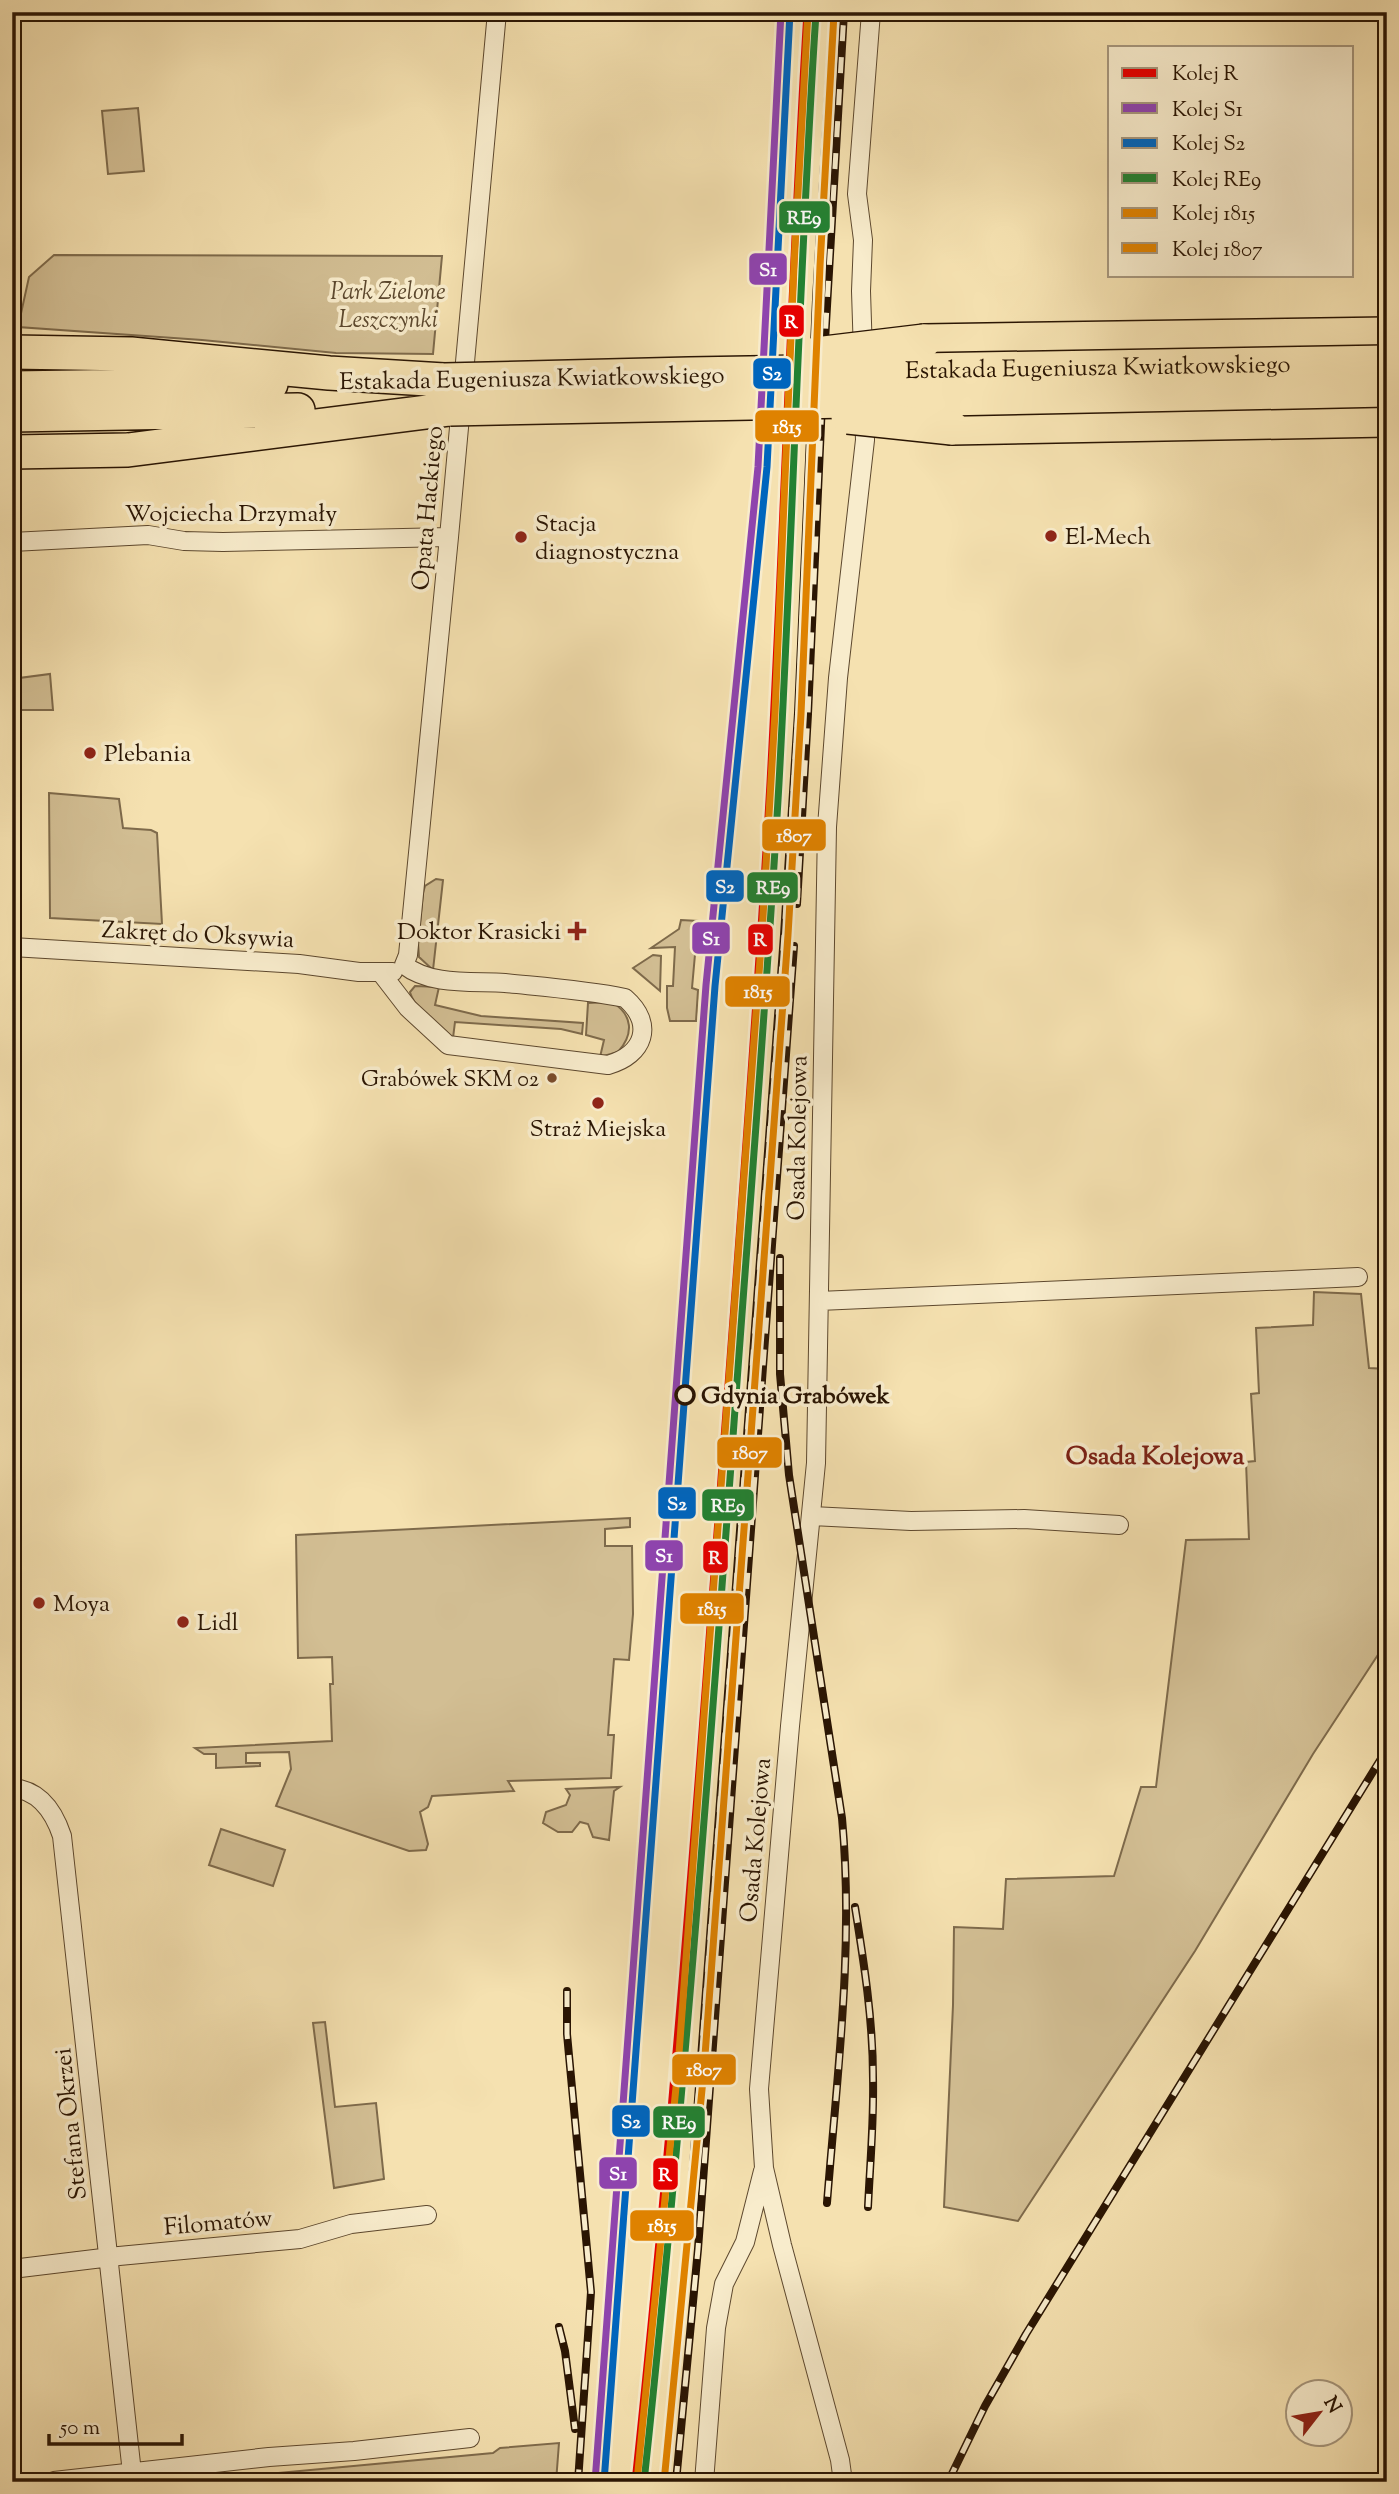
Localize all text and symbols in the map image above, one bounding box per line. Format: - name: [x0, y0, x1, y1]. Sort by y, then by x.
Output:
- legend: [1108, 46, 1354, 276]
- text: Kolej R: [1172, 60, 1238, 90]
- text: Kolej S1: [1172, 96, 1243, 126]
- text: Kolej S2: [1172, 130, 1246, 160]
- text: Kolej RE9: [1172, 166, 1261, 196]
- line badge: RE9: [778, 200, 831, 234]
- text: Kolej 1815: [1172, 200, 1255, 230]
- text: RE9: [787, 206, 821, 233]
- text: Kolej 1807: [1172, 236, 1263, 266]
- line badge: S1: [748, 252, 788, 286]
- text: S1: [759, 258, 777, 285]
- park label: Park Zielone Leszczynki: [330, 276, 446, 338]
- line badge: R: [778, 304, 805, 338]
- text: R: [784, 310, 798, 337]
- street label: Estakada Eugeniusza Kwiatkowskiego: [905, 349, 1291, 389]
- line badge: S2: [752, 357, 792, 390]
- street label: Estakada Eugeniusza Kwiatkowskiego: [339, 360, 725, 400]
- text: S2: [762, 362, 782, 389]
- line badge: 1815: [754, 409, 820, 443]
- text: 1815: [773, 415, 802, 442]
- street label: Opata Hackiego: [405, 424, 453, 592]
- street label: Wojciecha Drzymały: [125, 498, 337, 532]
- place label: Stacja diagnostyczna: [535, 508, 679, 570]
- place label: El-Mech: [1065, 521, 1151, 555]
- marker: El-Mech: [1043, 528, 1059, 544]
- marker: Stacja diagnostyczna: [513, 529, 529, 545]
- place label: Plebania: [104, 738, 191, 772]
- marker: Plebania: [82, 745, 98, 761]
- line badge: 1807: [761, 818, 827, 852]
- text: 1807: [776, 824, 812, 851]
- line badge: S2: [705, 869, 745, 903]
- line badge: RE9: [746, 871, 799, 904]
- text: S2: [715, 875, 735, 902]
- text: RE9: [756, 876, 790, 903]
- street label: Zakręt do Oksywia: [101, 914, 295, 958]
- place label: Doktor Krasicki: [397, 916, 561, 950]
- marker: Doktor Krasicki: [567, 921, 587, 941]
- line badge: S1: [691, 921, 731, 955]
- line badge: R: [747, 923, 774, 956]
- text: S1: [702, 927, 720, 954]
- text: R: [753, 928, 767, 955]
- line badge: 1815: [724, 975, 791, 1008]
- text: 1815: [744, 980, 773, 1007]
- street label: Osada Kolejowa: [781, 1055, 817, 1221]
- place label: Grabówek SKM 02: [361, 1065, 539, 1097]
- marker: Grabówek SKM 02: [545, 1071, 559, 1085]
- marker: Straż Miejska: [590, 1095, 606, 1111]
- place label: Straż Miejska: [530, 1113, 666, 1147]
- place label: Gdynia Grabówek: [701, 1380, 890, 1414]
- marker: Gdynia Grabówek: [675, 1385, 695, 1405]
- line badge: 1807: [716, 1436, 783, 1469]
- district label: Osada Kolejowa: [1065, 1439, 1245, 1476]
- text: 1807: [732, 1441, 768, 1468]
- line badge: S2: [657, 1486, 697, 1520]
- line badge: RE9: [701, 1488, 755, 1522]
- text: S2: [667, 1492, 687, 1519]
- text: RE9: [711, 1494, 745, 1521]
- line badge: S1: [644, 1539, 684, 1572]
- line badge: R: [702, 1540, 729, 1574]
- text: S1: [655, 1544, 673, 1571]
- text: R: [708, 1546, 722, 1573]
- place label: Moya: [53, 1588, 110, 1622]
- line badge: 1815: [679, 1592, 745, 1625]
- marker: Moya: [31, 1595, 47, 1611]
- text: 1815: [698, 1597, 727, 1624]
- place label: Lidl: [197, 1607, 239, 1641]
- marker: Lidl: [175, 1614, 191, 1630]
- street label: Osada Kolejowa: [733, 1756, 781, 1924]
- street label: Stefana Okrzei: [47, 2046, 97, 2201]
- line badge: 1807: [671, 2053, 737, 2086]
- text: 1807: [686, 2058, 722, 2085]
- line badge: S2: [611, 2104, 651, 2138]
- line badge: RE9: [652, 2105, 706, 2139]
- text: S2: [621, 2110, 641, 2137]
- text: RE9: [662, 2111, 696, 2138]
- line badge: S1: [598, 2156, 638, 2190]
- line badge: R: [652, 2157, 679, 2191]
- text: S1: [609, 2162, 627, 2189]
- text: R: [658, 2163, 672, 2190]
- street label: Filomatów: [163, 2202, 274, 2246]
- line badge: 1815: [629, 2209, 695, 2242]
- text: 1815: [648, 2214, 677, 2241]
- north arrow: [1284, 2378, 1354, 2448]
- text: N: [1316, 2392, 1347, 2419]
- scale bar: [49, 2403, 182, 2447]
- text: 50 m: [59, 2414, 100, 2444]

